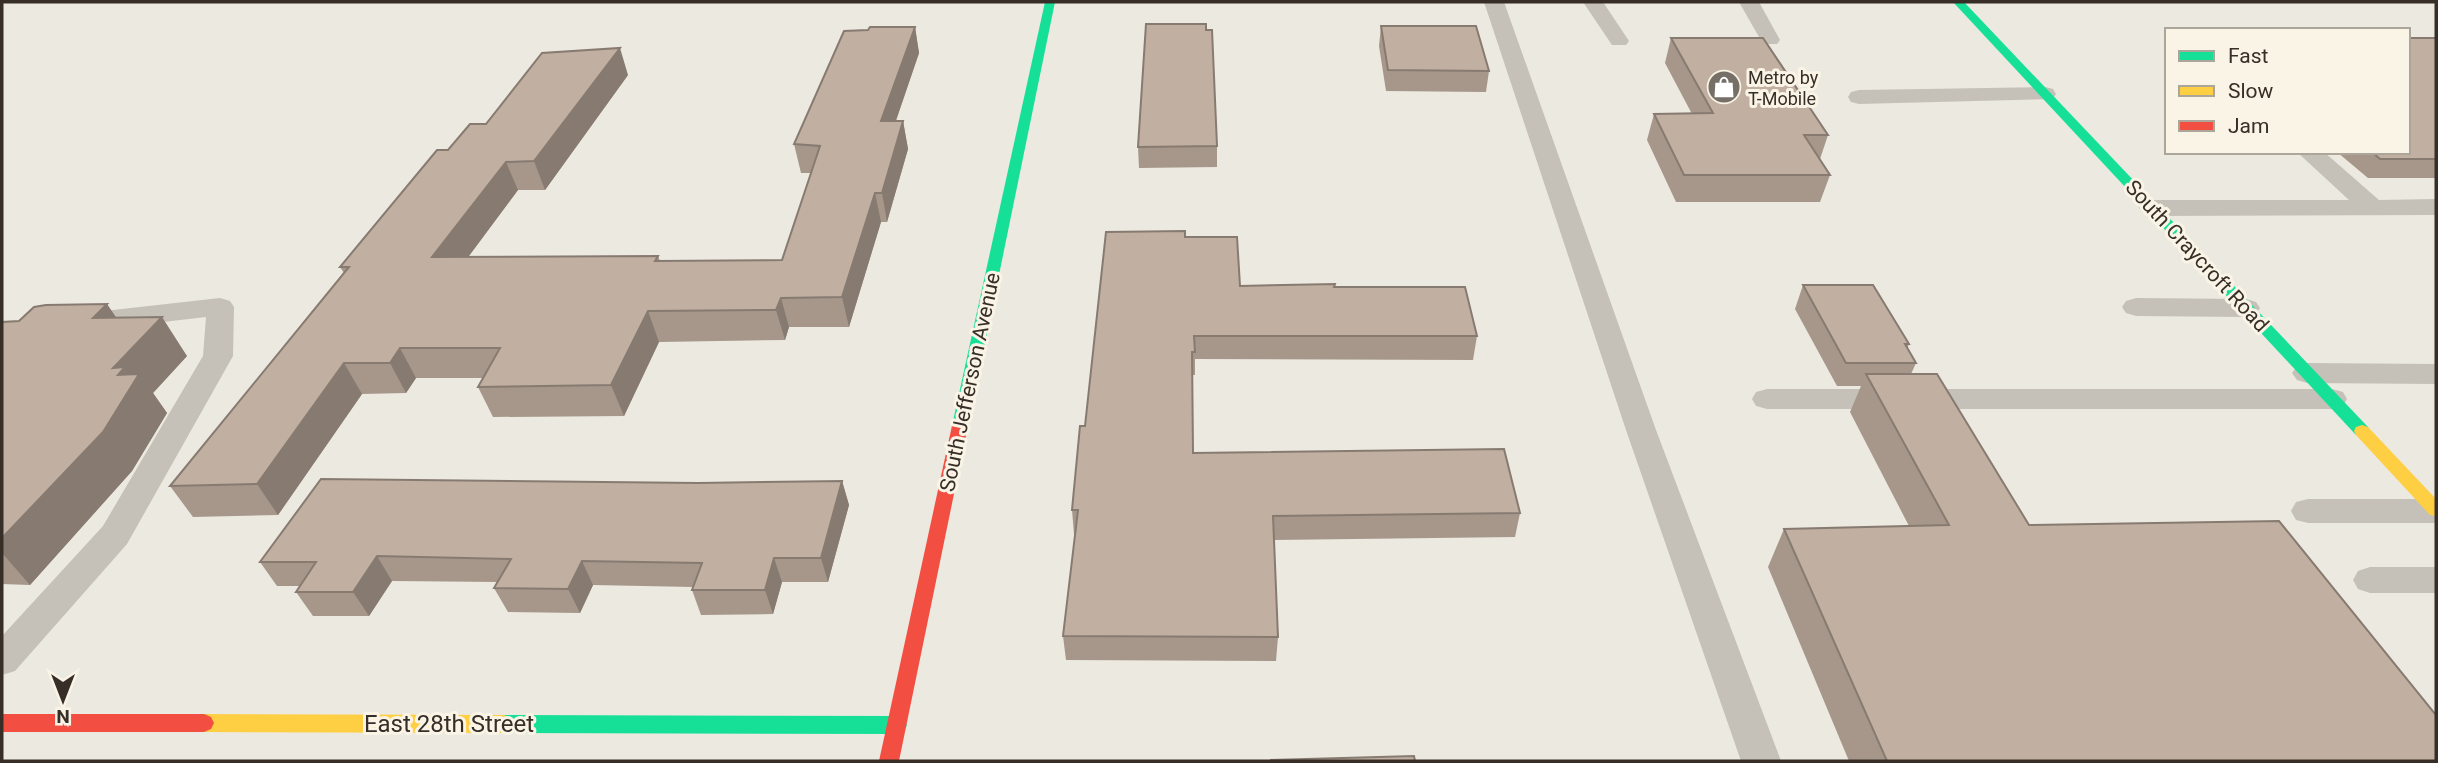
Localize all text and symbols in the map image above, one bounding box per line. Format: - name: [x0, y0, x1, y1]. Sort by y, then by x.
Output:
- legend: [2165, 28, 2410, 154]
- text: Fast: [2228, 44, 2269, 68]
- place label: Metro by T-Mobile: [1748, 67, 1819, 109]
- shop icon: Metro by T-Mobile: [1705, 68, 1743, 106]
- text: Slow: [2228, 79, 2274, 103]
- text: Jam: [2228, 114, 2269, 138]
- street label: South Craycroft Road: [2121, 175, 2273, 337]
- street label: South Jefferson Avenue: [935, 270, 1005, 494]
- north arrow: [28, 665, 98, 735]
- text: N: [56, 705, 70, 728]
- street label: East 28th Street: [364, 710, 534, 738]

